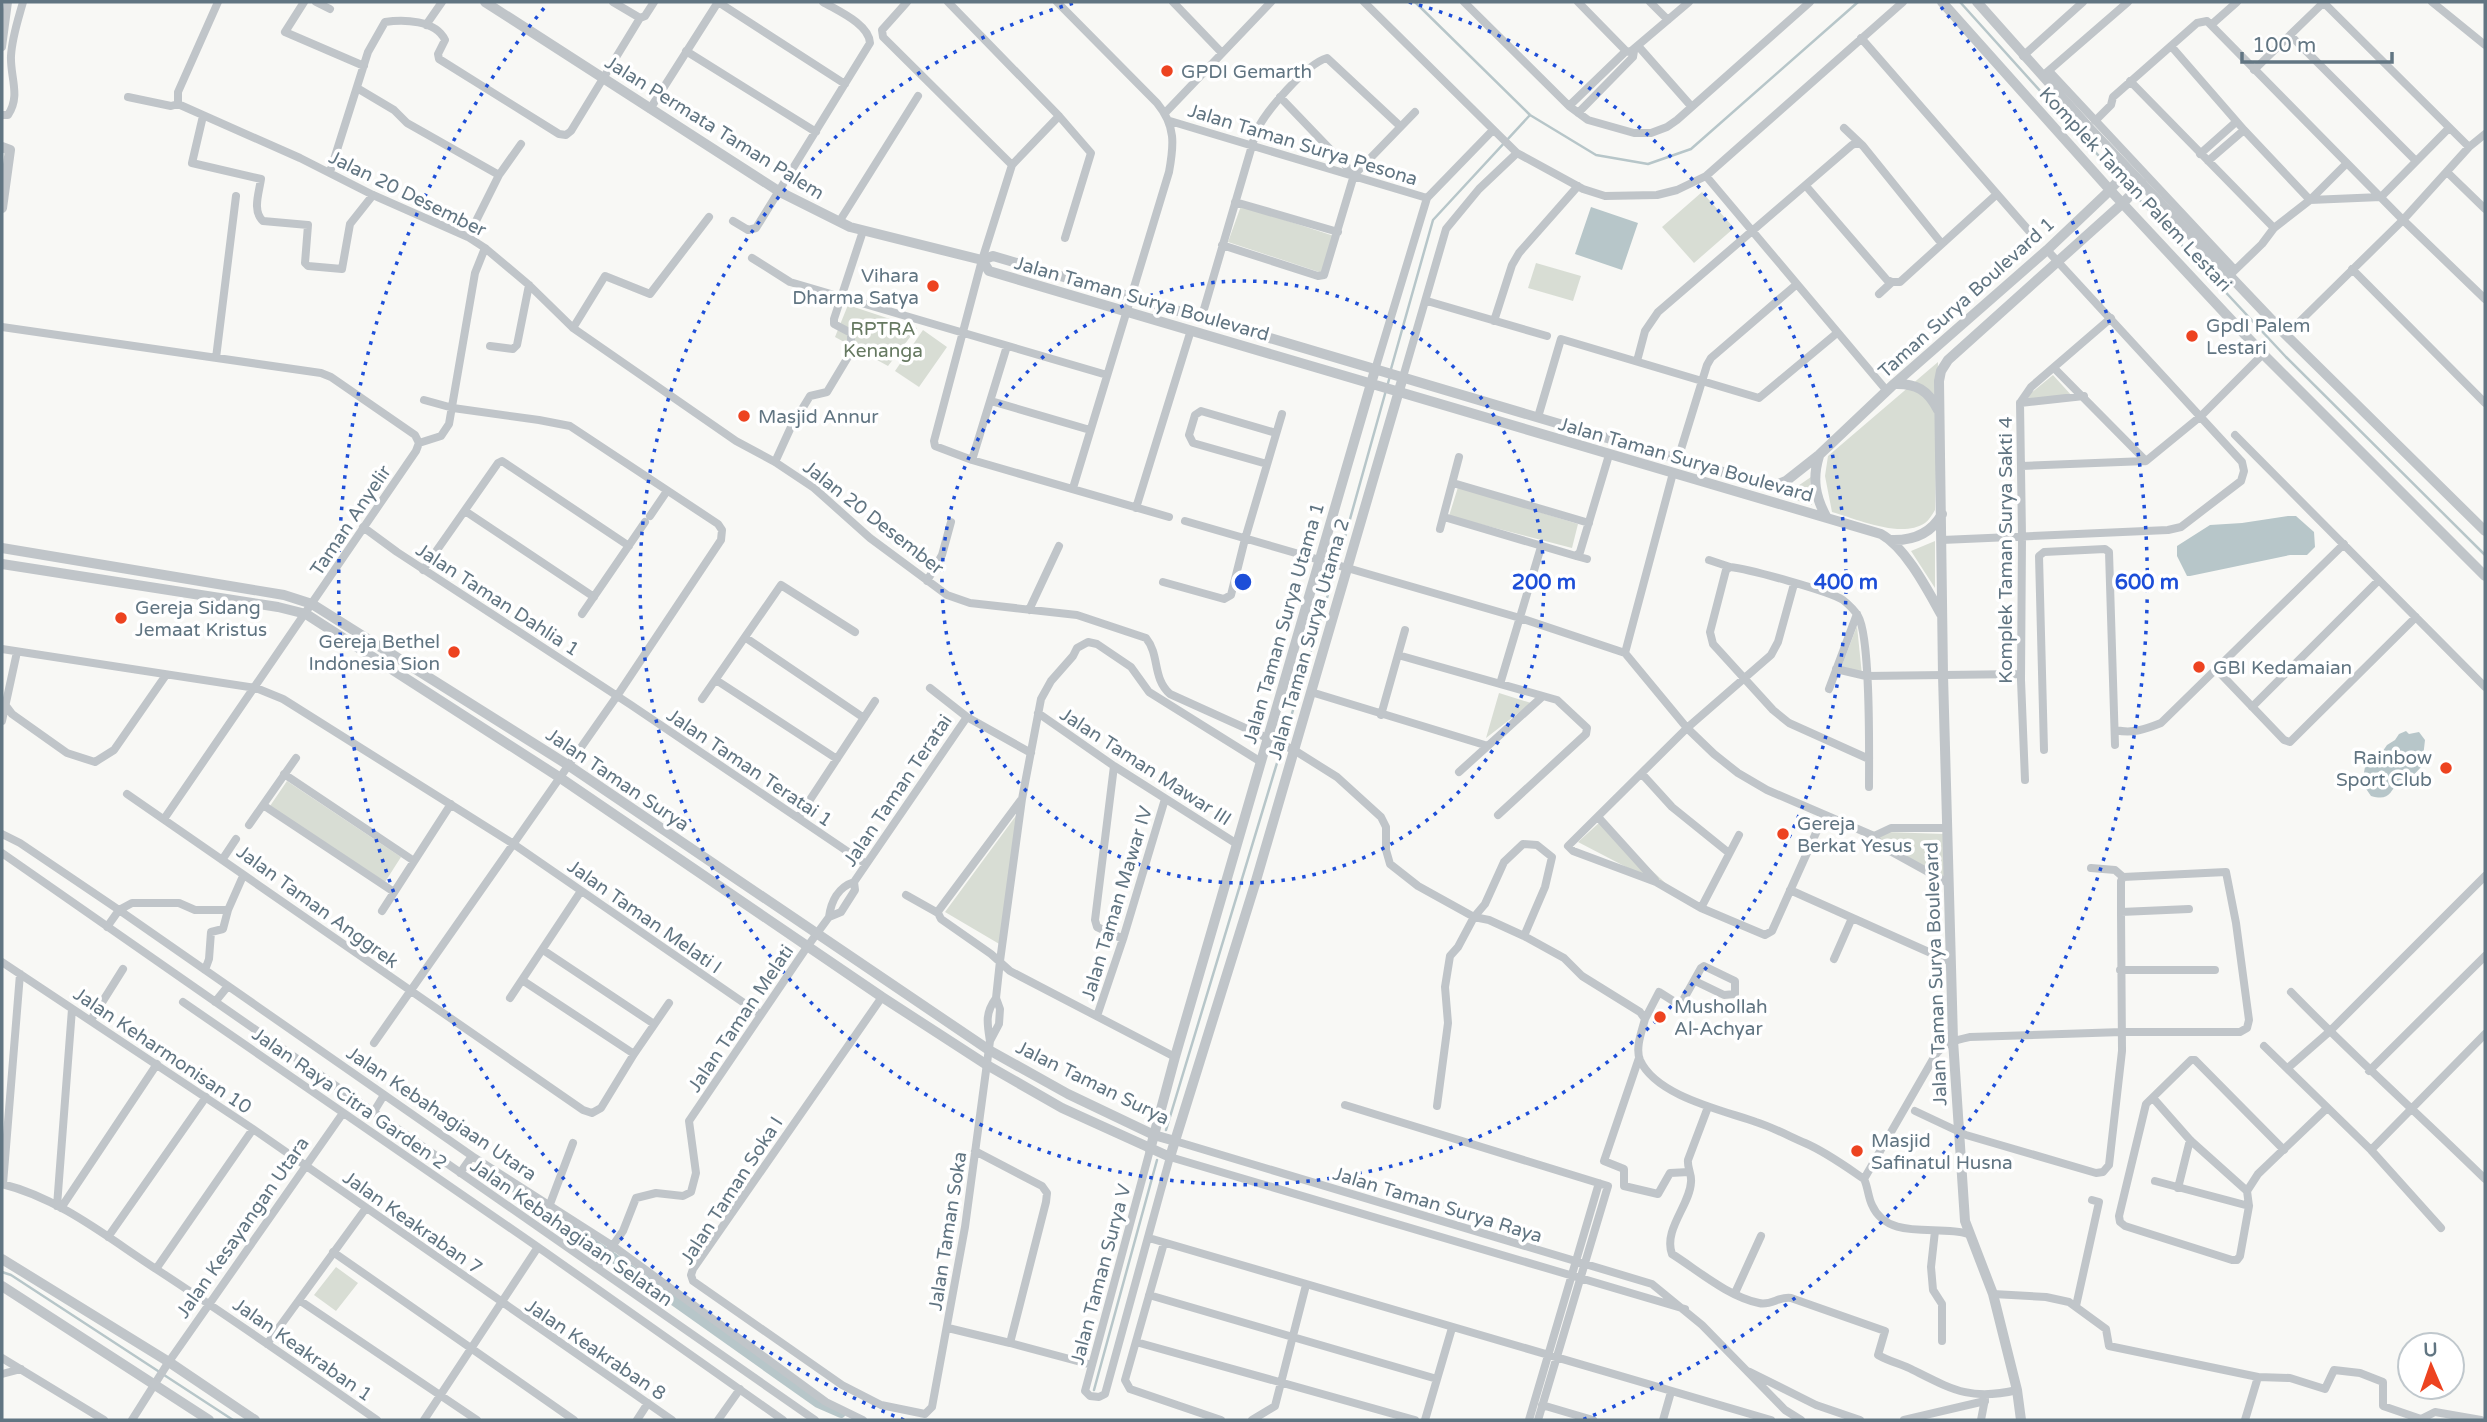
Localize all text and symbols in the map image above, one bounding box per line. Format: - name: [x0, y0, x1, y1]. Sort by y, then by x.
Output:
- scale bar: [2242, 21, 2392, 65]
- text: 100 m: [2252, 33, 2316, 58]
- street label: Jalan Permata Taman Palem: [601, 51, 828, 204]
- place label: GPDI Gemarth: [1181, 61, 1312, 83]
- marker: GPDI Gemarth: [1159, 63, 1175, 79]
- street label: Komplek Taman Palem Lestari: [2035, 83, 2236, 296]
- street label: Jalan Taman Surya Pesona: [1185, 99, 1420, 190]
- street label: Jalan 20 Desember: [325, 146, 490, 242]
- street label: Taman Surya Boulevard 1: [1874, 213, 2059, 383]
- street label: Jalan Taman Surya Boulevard: [1012, 252, 1272, 346]
- place label: Vihara Dharma Satya: [792, 265, 919, 309]
- marker: Vihara Dharma Satya: [925, 278, 941, 294]
- place label: GpdI Palem Lestari: [2206, 315, 2310, 359]
- park label: RPTRA Kenanga: [843, 318, 923, 362]
- marker: GpdI Palem Lestari: [2184, 328, 2200, 344]
- place label: Masjid Annur: [758, 406, 879, 428]
- marker: Masjid Annur: [736, 408, 752, 424]
- street label: Jalan Taman Surya Boulevard: [1556, 413, 1816, 507]
- street label: Komplek Taman Surya Sakti 4: [1995, 416, 2017, 684]
- street label: Jalan 20 Desember: [799, 456, 949, 580]
- street label: Taman Anyelir: [306, 461, 396, 580]
- street label: Jalan Taman Surya Utama 1: [1239, 500, 1329, 746]
- street label: Jalan Taman Surya Utama 2: [1264, 516, 1354, 762]
- street label: Jalan Taman Dahlia 1: [412, 539, 583, 661]
- centre of rings: [1231, 570, 1255, 594]
- text: 200 m: [1512, 570, 1576, 595]
- text: 400 m: [1814, 570, 1878, 595]
- text: 600 m: [2115, 570, 2179, 595]
- place label: Gereja Sidang Jemaat Kristus: [135, 597, 267, 641]
- marker: Gereja Sidang Jemaat Kristus: [113, 610, 129, 626]
- place label: Gereja Bethel Indonesia Sion: [308, 631, 440, 675]
- marker: Gereja Bethel Indonesia Sion: [446, 644, 462, 660]
- place label: GBI Kedamaian: [2213, 657, 2352, 679]
- marker: GBI Kedamaian: [2191, 659, 2207, 675]
- street label: Jalan Taman Mawar III: [1056, 703, 1235, 830]
- street label: Jalan Taman Teratai 1: [662, 704, 837, 832]
- street label: Jalan Taman Teratai: [839, 710, 957, 871]
- street label: Jalan Taman Surya: [542, 724, 693, 836]
- place label: Rainbow Sport Club: [2336, 747, 2432, 791]
- marker: Rainbow Sport Club: [2438, 760, 2454, 776]
- street label: Jalan Taman Mawar IV: [1077, 803, 1157, 1003]
- place label: Gereja Berkat Yesus: [1797, 813, 1912, 857]
- marker: Gereja Berkat Yesus: [1775, 826, 1791, 842]
- street label: Jalan Taman Anggrek: [232, 841, 403, 973]
- street label: Jalan Taman Surya Boulevard: [1920, 842, 1952, 1106]
- street label: Jalan Taman Melati I: [563, 855, 726, 978]
- street label: Jalan Taman Melati: [683, 941, 798, 1096]
- street label: Jalan Keharmonisan 10: [69, 983, 256, 1119]
- place label: Mushollah Al-Achyar: [1674, 996, 1768, 1040]
- marker: Mushollah Al-Achyar: [1652, 1009, 1668, 1025]
- street label: Jalan Raya Citra Garden 2: [248, 1023, 451, 1175]
- street label: Jalan Taman Surya: [1012, 1036, 1173, 1130]
- street label: Jalan Kebahagiaan Utara: [342, 1042, 541, 1186]
- street label: Jalan Taman Soka I: [676, 1113, 788, 1268]
- place label: Masjid Safinatul Husna: [1871, 1130, 2013, 1174]
- street label: Jalan Kesayangan Utara: [172, 1133, 314, 1322]
- marker: Masjid Safinatul Husna: [1849, 1143, 1865, 1159]
- street label: Jalan Taman Soka: [925, 1150, 971, 1312]
- street label: Jalan Kebahagiaan Selatan: [466, 1155, 677, 1311]
- street label: Jalan Taman Surya Raya: [1330, 1163, 1545, 1247]
- street label: Jalan Keakraban 7: [339, 1166, 486, 1279]
- street label: Jalan Taman Surya V: [1066, 1182, 1136, 1367]
- street label: Jalan Keakraban 1: [229, 1293, 376, 1406]
- street label: Jalan Keakraban 8: [521, 1295, 670, 1405]
- north arrow: [2396, 1331, 2466, 1401]
- text: U: [2423, 1339, 2438, 1361]

